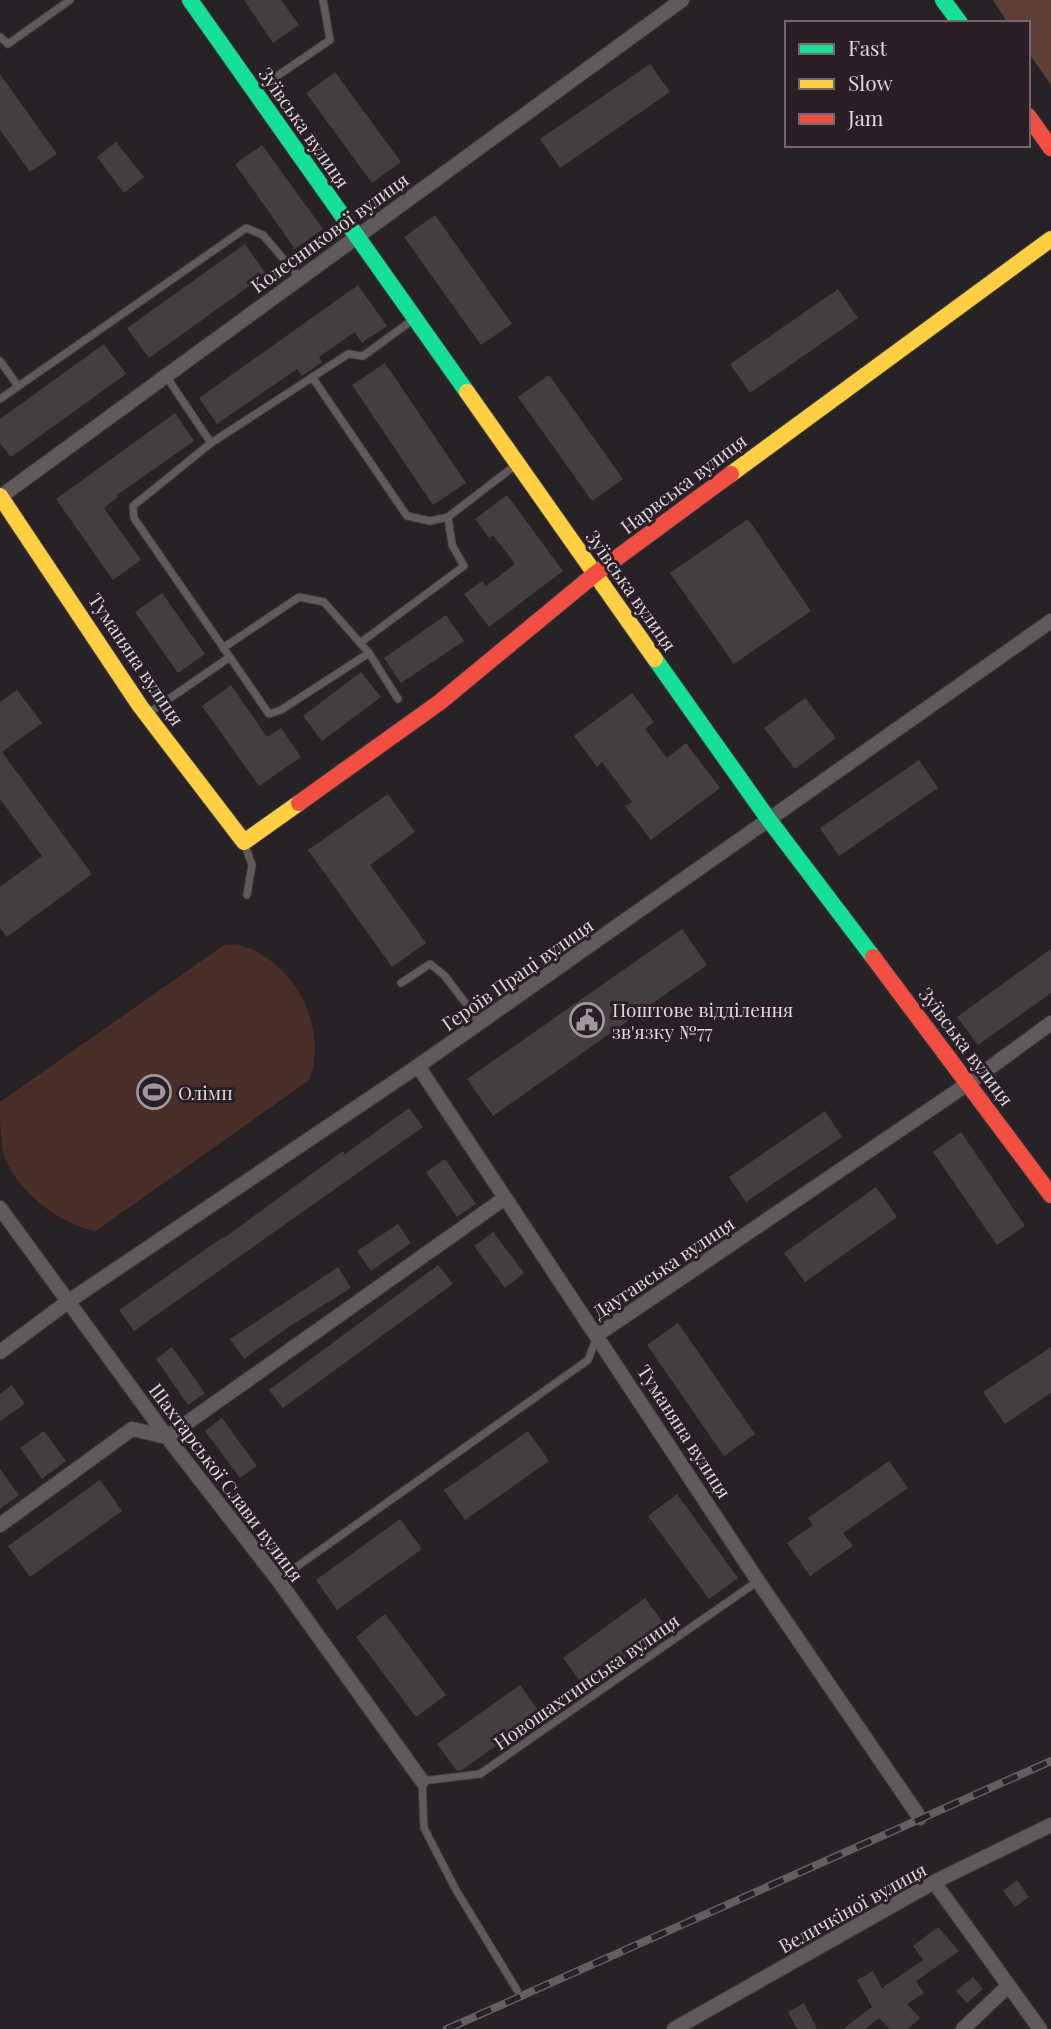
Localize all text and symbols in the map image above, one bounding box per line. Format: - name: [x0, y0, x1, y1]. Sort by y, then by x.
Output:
- legend: [785, 21, 1030, 147]
- text: Fast: [848, 33, 887, 61]
- street label: Зуївська вулиця: [254, 61, 356, 193]
- text: Slow: [848, 68, 893, 96]
- text: Jam: [847, 103, 884, 131]
- street label: Колесникової вулиця: [245, 166, 413, 298]
- street label: Нарвська вулиця: [615, 427, 751, 539]
- street label: Зуївська вулиця: [581, 524, 683, 656]
- street label: Туманяна вулиця: [83, 588, 191, 730]
- street label: Героїв Праці вулиця: [436, 912, 598, 1036]
- street label: Зуївська вулиця: [914, 981, 1020, 1111]
- place label: Поштове відділення зв'язку №77: [612, 996, 793, 1044]
- public building icon: Поштове відділення зв'язку №77: [568, 1001, 606, 1039]
- sports icon: Олімп: [135, 1073, 173, 1111]
- place label: Олімп: [178, 1079, 233, 1105]
- street label: Даугавська вулиця: [587, 1210, 739, 1324]
- street label: Туманяна вулиця: [632, 1359, 738, 1503]
- street label: Шахтарської Слави вулиця: [144, 1377, 310, 1587]
- street label: Новошахтинська вулиця: [488, 1607, 684, 1755]
- street label: Величкіної вулиця: [773, 1856, 931, 1958]

